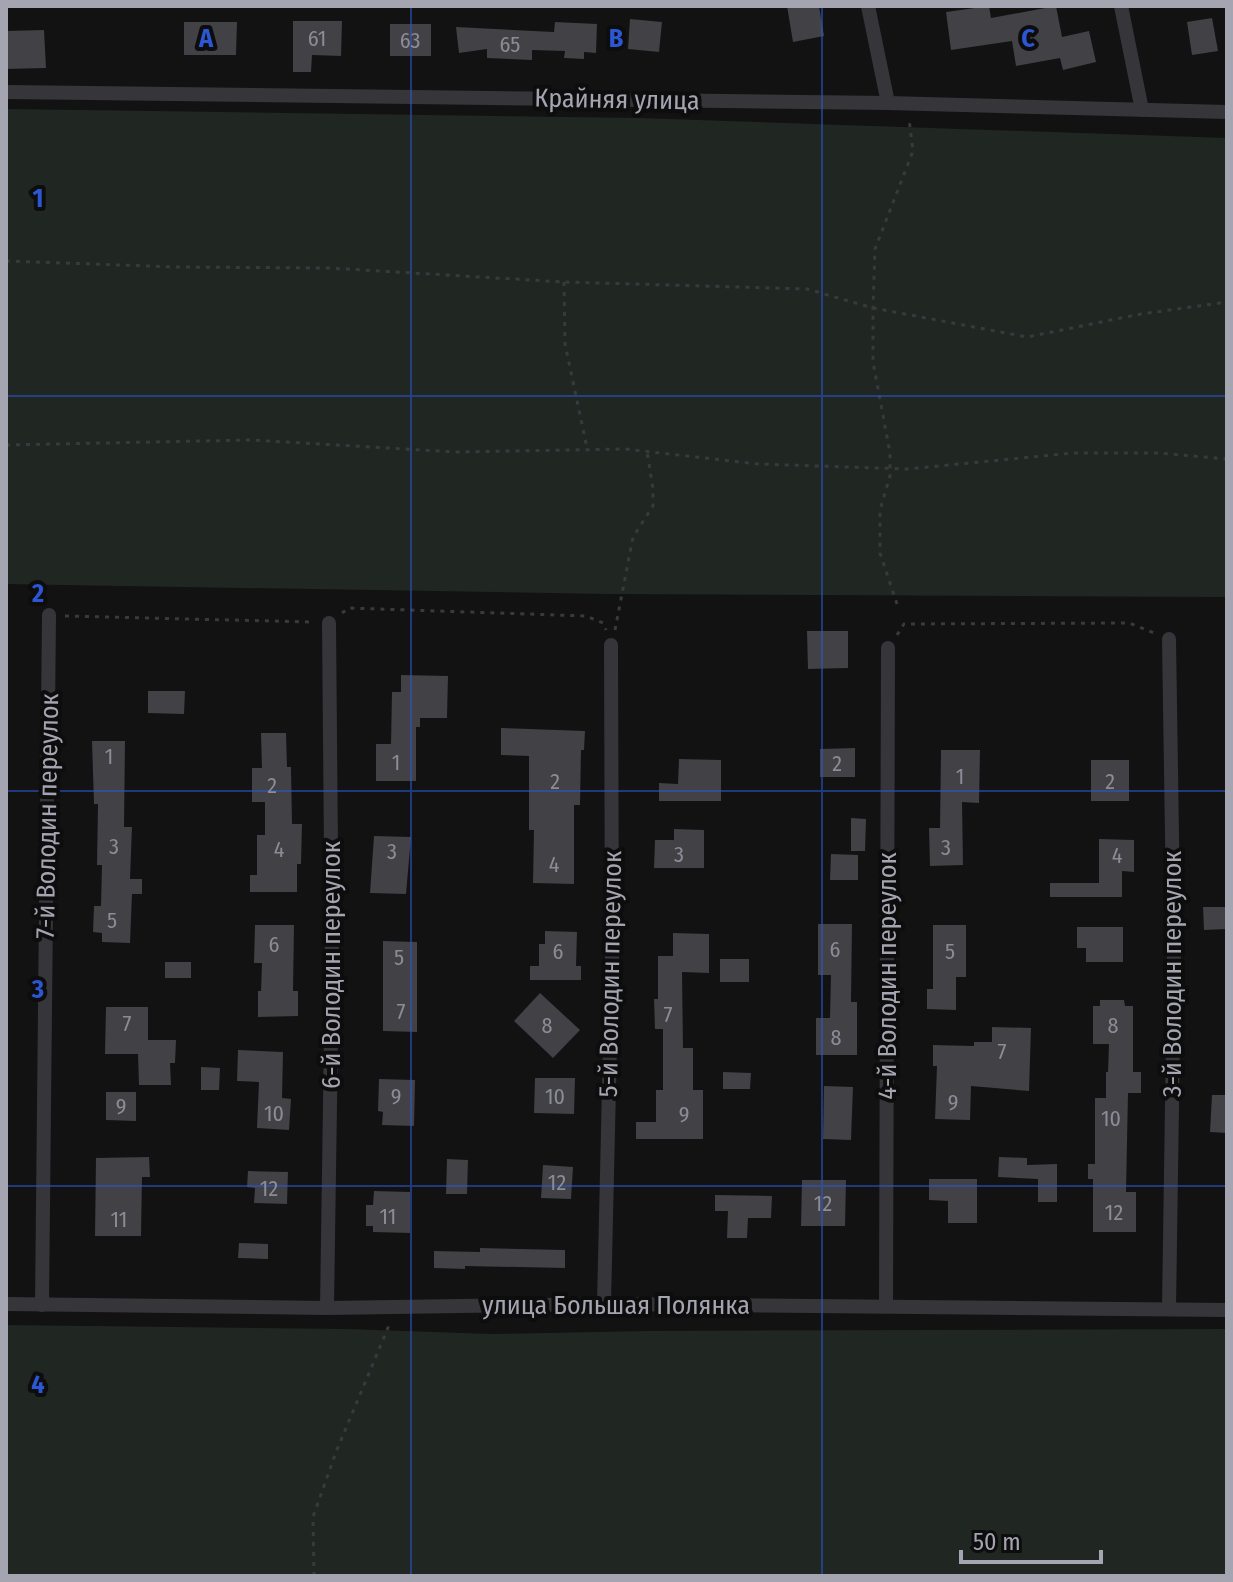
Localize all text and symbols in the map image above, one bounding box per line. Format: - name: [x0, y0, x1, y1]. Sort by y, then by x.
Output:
- text: A: [198, 23, 214, 54]
- text: B: [609, 23, 624, 54]
- text: C: [1021, 23, 1035, 54]
- house number: 61: [308, 25, 326, 52]
- house number: 63: [400, 27, 420, 54]
- house number: 65: [500, 31, 520, 58]
- street label: Крайняя улица: [534, 83, 700, 116]
- text: 1: [33, 183, 44, 214]
- text: 2: [31, 578, 44, 609]
- street label: 7-й Володин переулок: [30, 693, 65, 939]
- house number: 1: [105, 743, 113, 770]
- house number: 1: [392, 749, 400, 776]
- house number: 2: [832, 750, 842, 777]
- house number: 1: [956, 763, 964, 790]
- house number: 2: [550, 768, 560, 795]
- house number: 2: [1105, 768, 1115, 795]
- house number: 2: [267, 772, 277, 799]
- house number: 3: [109, 833, 119, 860]
- house number: 3: [941, 834, 951, 861]
- house number: 4: [274, 836, 285, 863]
- house number: 3: [387, 838, 397, 865]
- street label: 6-й Володин переулок: [316, 841, 347, 1089]
- house number: 3: [674, 841, 684, 868]
- house number: 4: [1112, 842, 1123, 869]
- street label: 5-й Володин переулок: [593, 850, 628, 1098]
- house number: 4: [549, 851, 560, 878]
- street label: 3-й Володин переулок: [1157, 851, 1188, 1097]
- street label: 4-й Володин переулок: [872, 852, 903, 1100]
- house number: 5: [107, 907, 117, 934]
- house number: 6: [269, 931, 280, 958]
- house number: 6: [830, 936, 841, 963]
- house number: 6: [553, 938, 564, 965]
- house number: 5: [945, 938, 955, 965]
- house number: 5: [394, 944, 404, 971]
- text: 3: [31, 974, 44, 1005]
- house number: 7: [397, 998, 406, 1025]
- house number: 7: [664, 1001, 673, 1028]
- house number: 7: [123, 1010, 132, 1037]
- house number: 8: [541, 1012, 553, 1039]
- house number: 8: [1107, 1012, 1119, 1039]
- house number: 8: [830, 1024, 842, 1051]
- house number: 7: [998, 1038, 1007, 1065]
- house number: 9: [391, 1083, 401, 1110]
- house number: 10: [545, 1083, 565, 1110]
- house number: 9: [948, 1089, 958, 1116]
- house number: 9: [116, 1093, 126, 1120]
- house number: 10: [264, 1100, 284, 1127]
- house number: 9: [679, 1101, 689, 1128]
- house number: 10: [1101, 1105, 1121, 1132]
- house number: 12: [548, 1169, 566, 1196]
- house number: 12: [260, 1175, 278, 1202]
- house number: 12: [814, 1190, 832, 1217]
- house number: 12: [1105, 1199, 1123, 1226]
- house number: 11: [380, 1203, 396, 1230]
- house number: 11: [111, 1206, 127, 1233]
- street label: улица Большая Полянка: [482, 1290, 750, 1321]
- text: 4: [31, 1369, 45, 1400]
- scale bar: [961, 1514, 1101, 1564]
- text: 50 m: [973, 1528, 1021, 1556]

